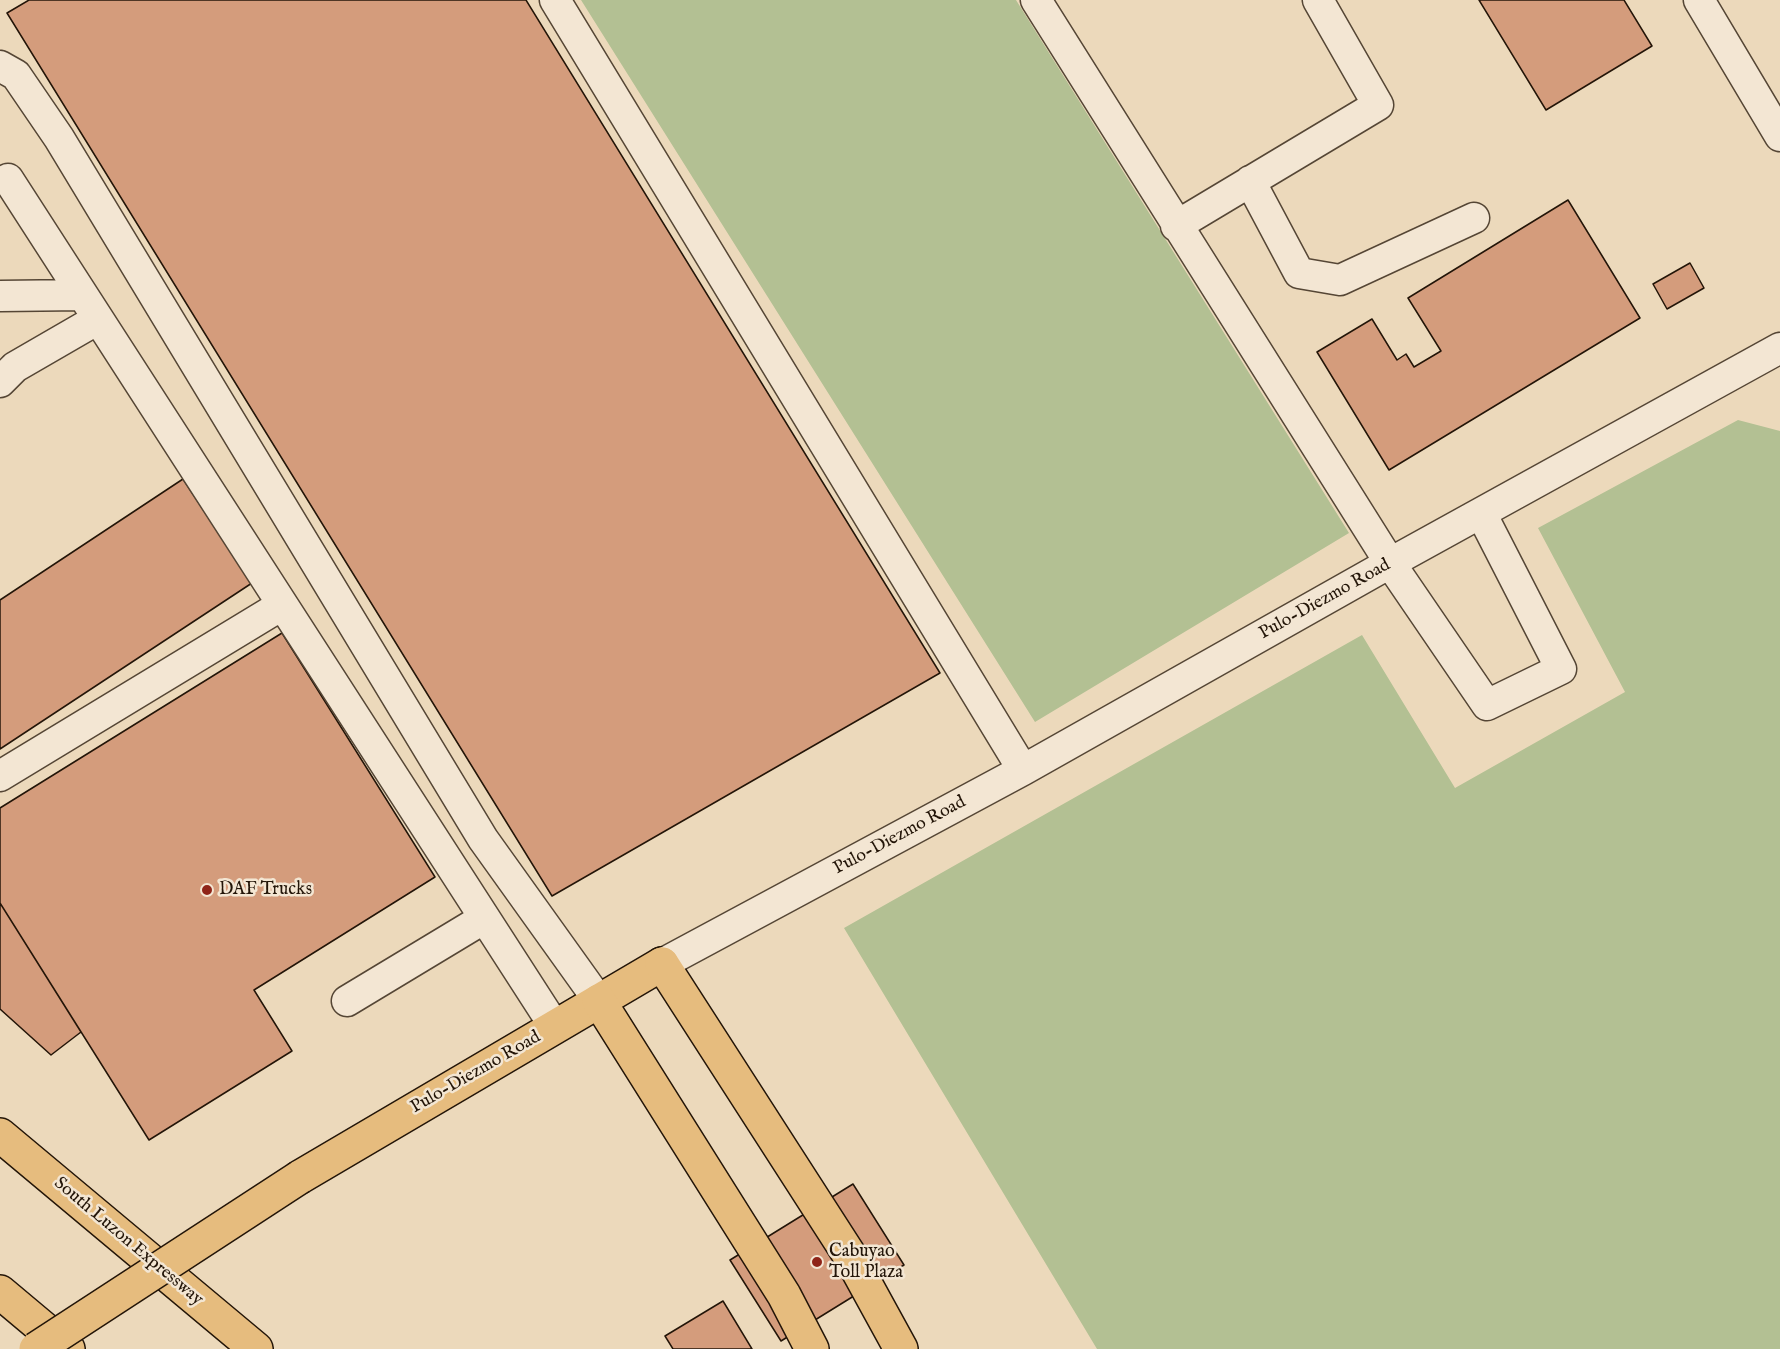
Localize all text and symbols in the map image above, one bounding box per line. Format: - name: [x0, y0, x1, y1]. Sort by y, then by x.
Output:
- street label: Pulo-Diezmo Road: [1256, 555, 1394, 645]
- street label: Pulo-Diezmo Road: [830, 792, 970, 880]
- place label: DAF Trucks: [219, 879, 312, 901]
- marker: DAF Trucks: [200, 883, 214, 897]
- street label: Pulo-Diezmo Road: [407, 1027, 545, 1119]
- street label: South Luzon Expressway: [49, 1173, 207, 1311]
- place label: Cabuyao Toll Plaza: [829, 1241, 903, 1284]
- marker: Cabuyao Toll Plaza: [810, 1255, 824, 1269]

